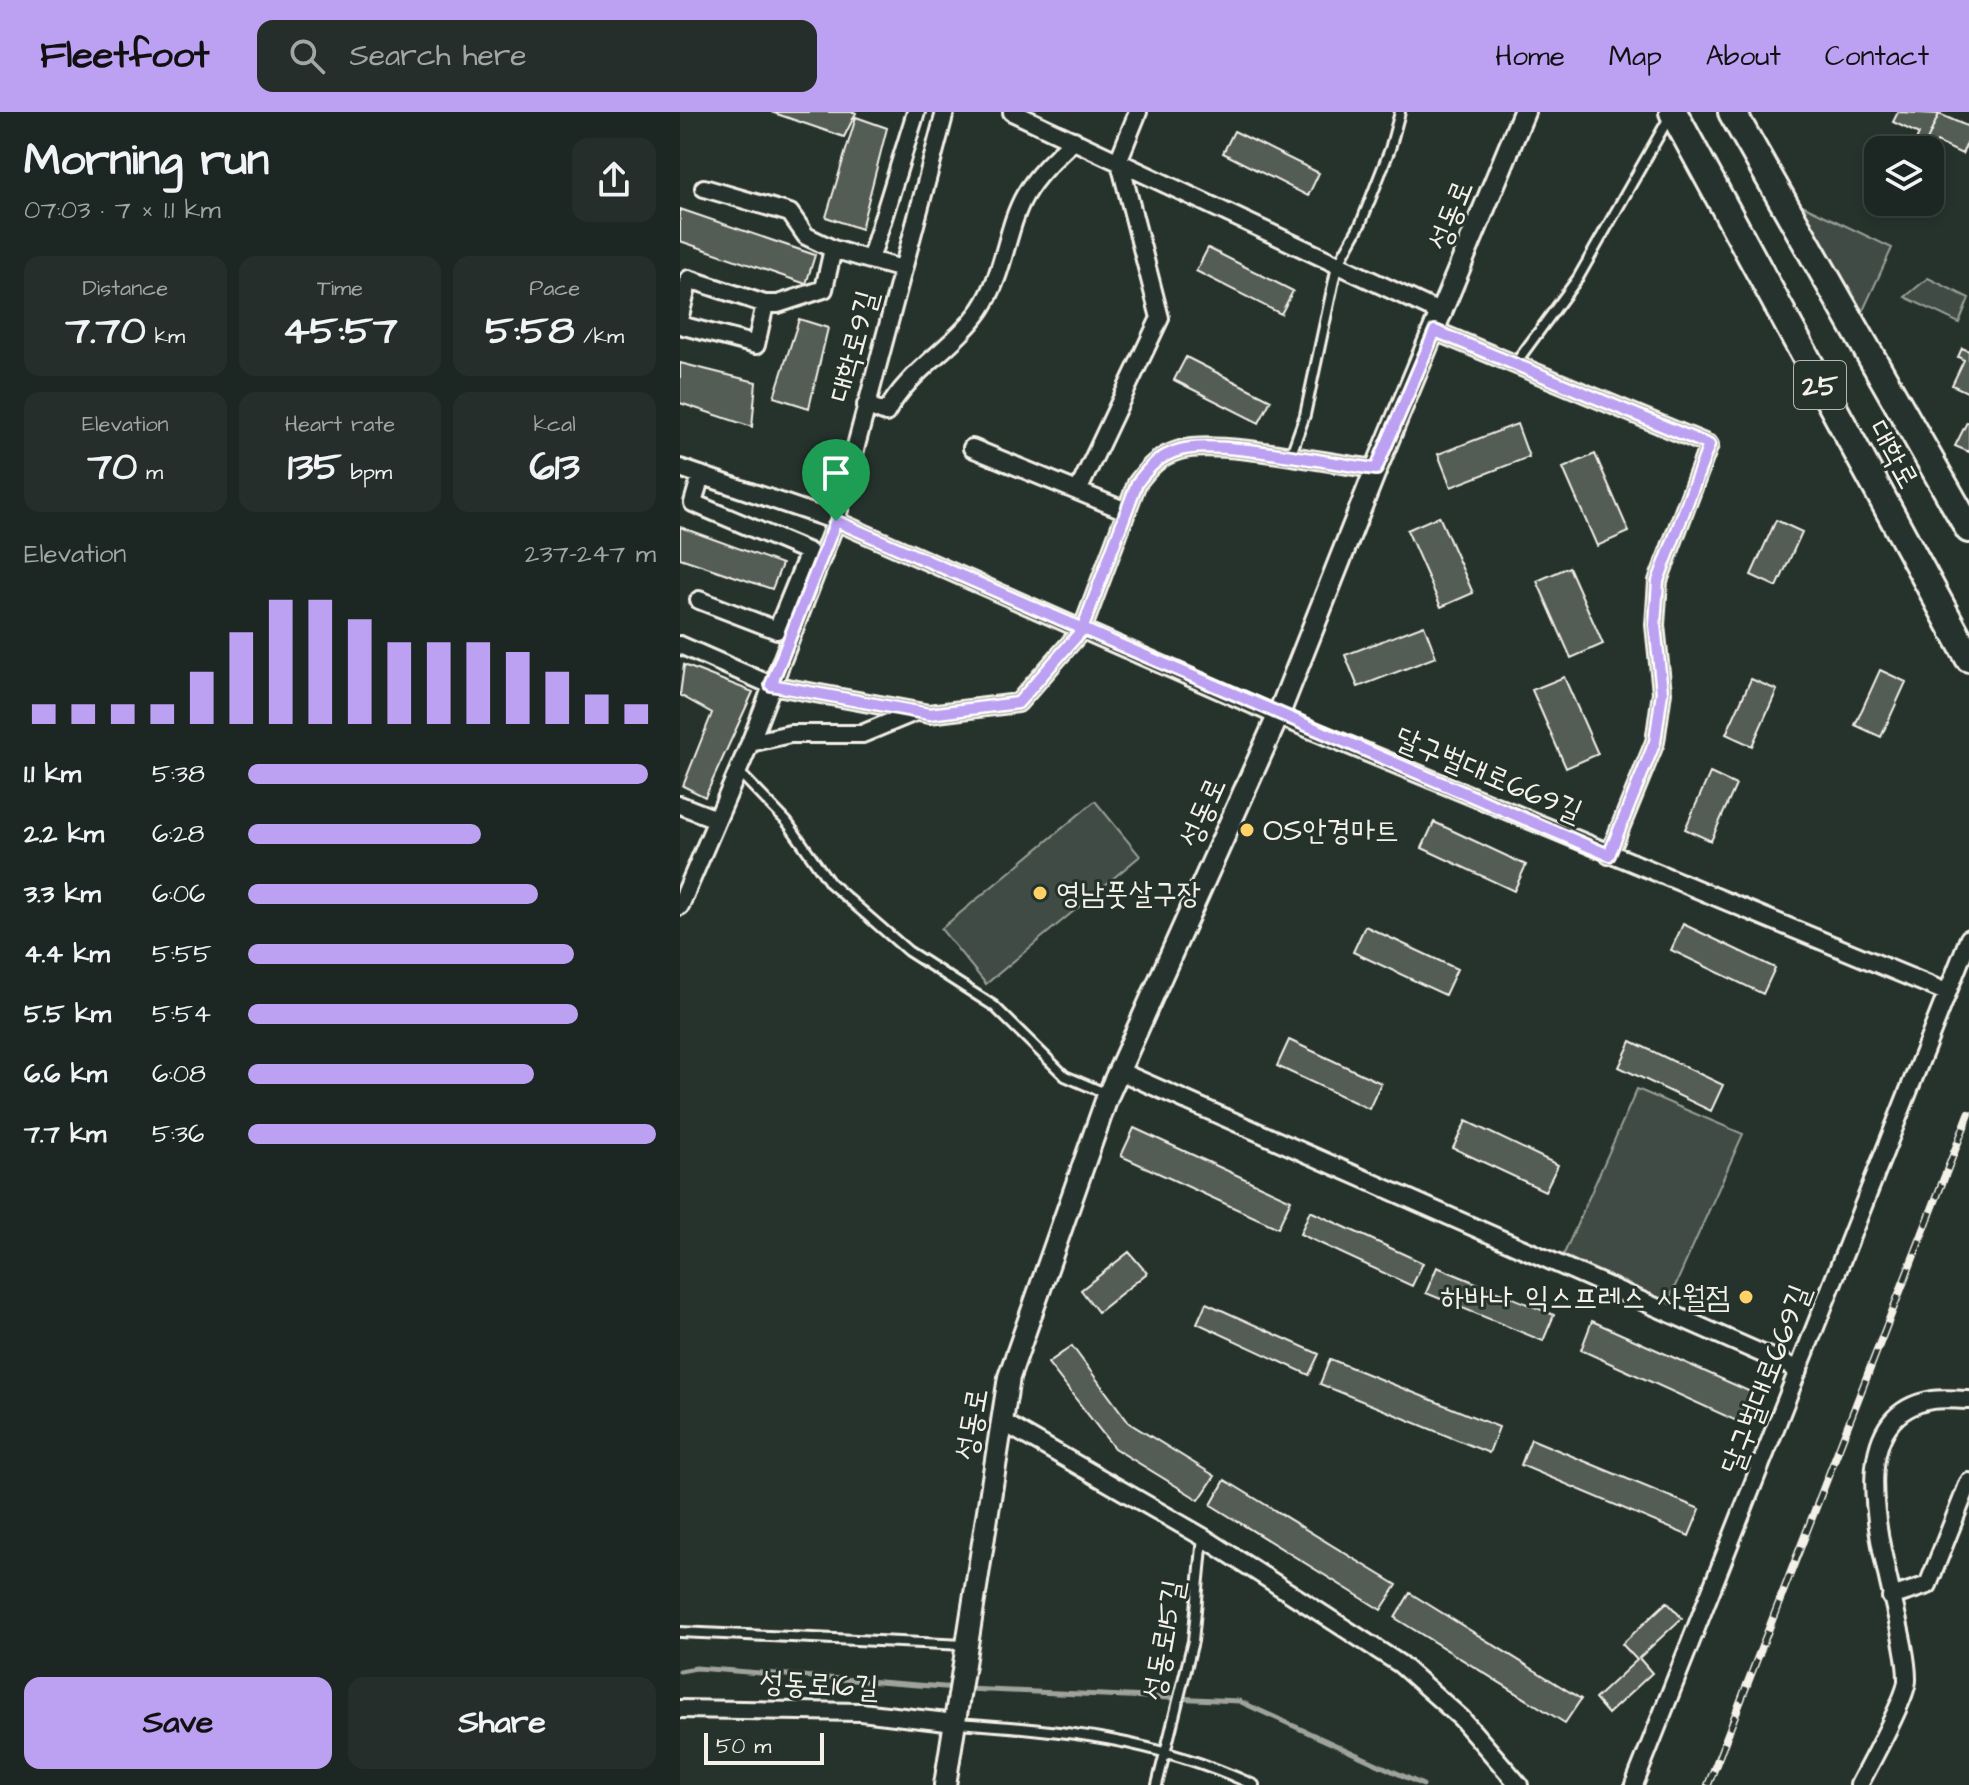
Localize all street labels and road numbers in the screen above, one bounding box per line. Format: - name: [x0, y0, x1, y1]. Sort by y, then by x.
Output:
- street label: 성동로: [1418, 174, 1484, 257]
- street label: 대학로9길: [819, 286, 889, 407]
- road number: 25: [1794, 361, 1846, 409]
- street label: 대학로: [1857, 413, 1929, 496]
- street label: 달구벌대로669길: [1389, 717, 1589, 833]
- street label: 성동로: [1169, 771, 1237, 854]
- street label: 달구벌대로669길: [1711, 1279, 1821, 1480]
- street label: 성동로: [945, 1385, 999, 1463]
- street label: 성동로15길: [1133, 1577, 1195, 1704]
- street label: 성동로16길: [758, 1661, 880, 1709]

